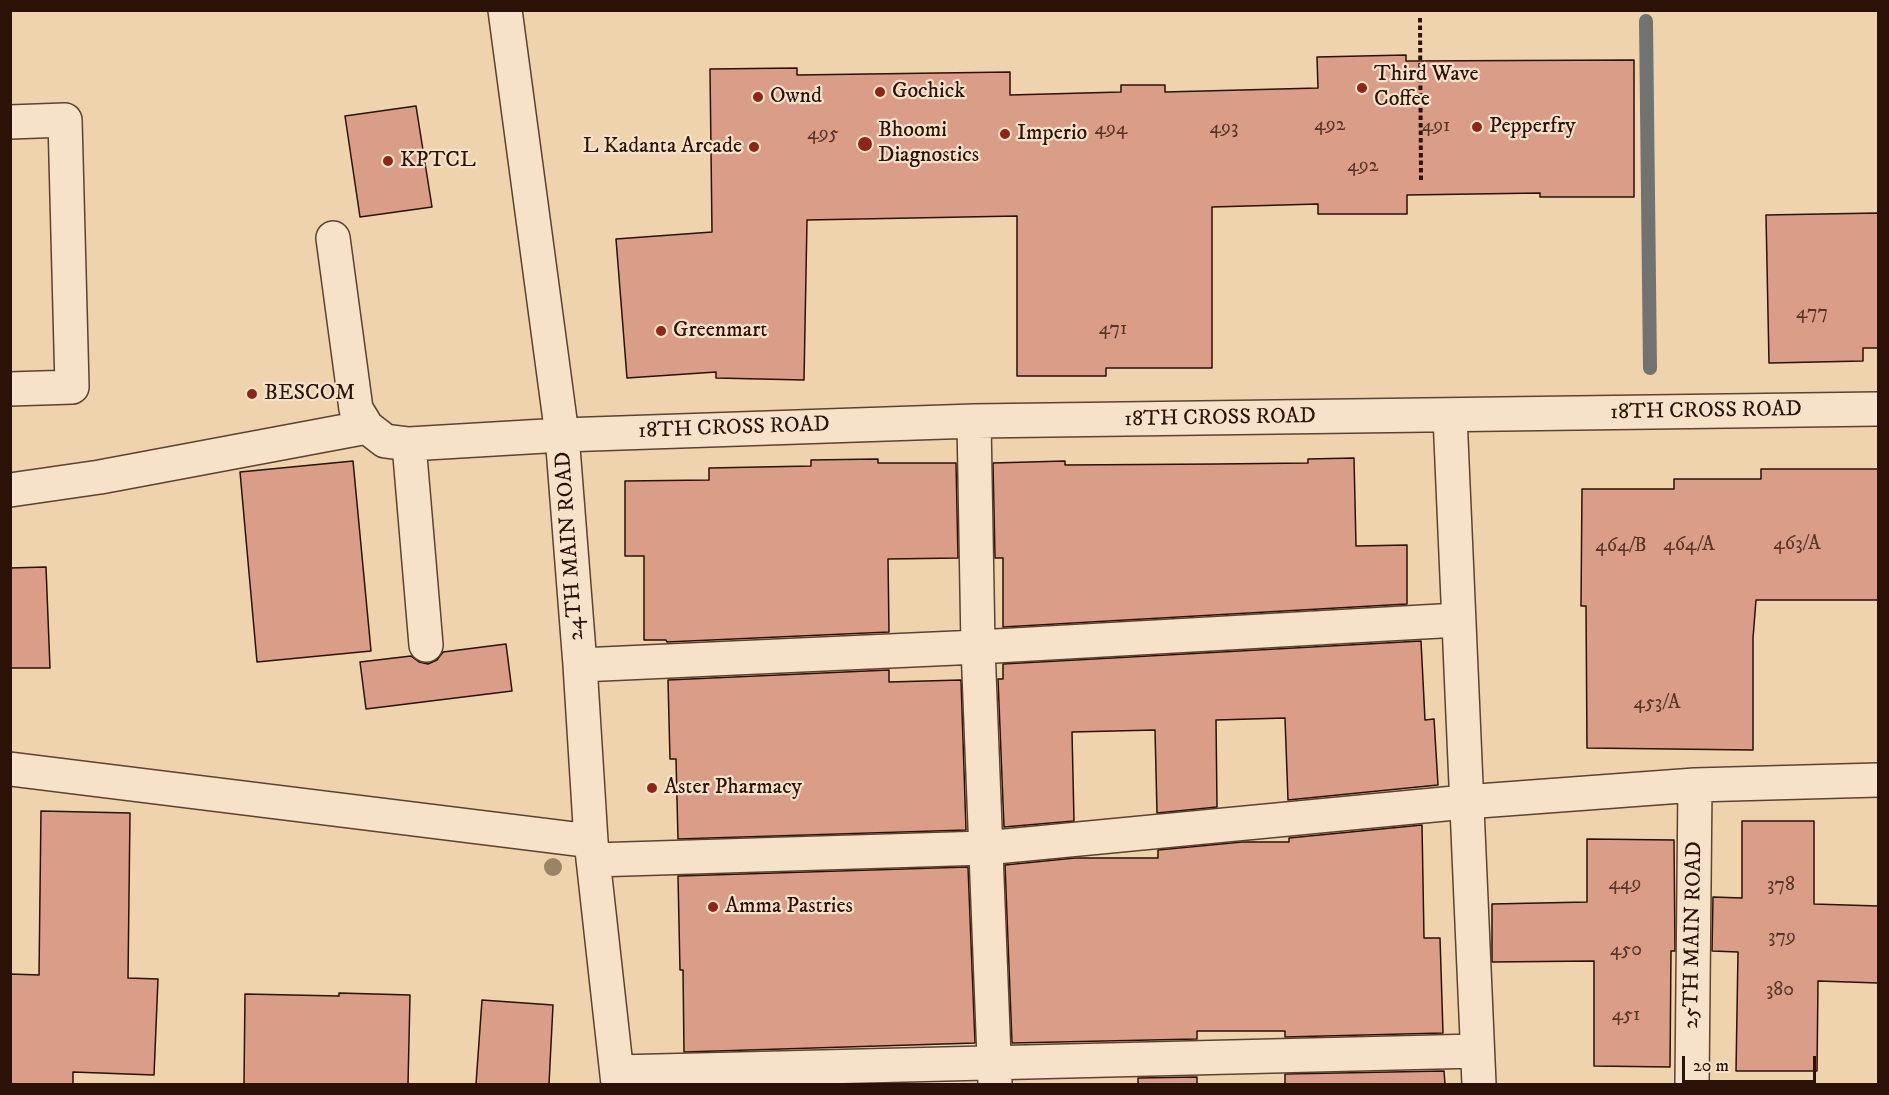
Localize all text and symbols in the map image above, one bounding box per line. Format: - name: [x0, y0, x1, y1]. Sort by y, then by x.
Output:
- place label: Third Wave Coffee: [1374, 62, 1479, 113]
- place label: Gochick: [892, 79, 965, 105]
- marker: Third Wave Coffee: [1355, 81, 1369, 95]
- place label: Ownd: [770, 84, 822, 110]
- marker: Gochick: [873, 85, 887, 99]
- marker: Ownd: [751, 90, 765, 104]
- house number: 492: [1314, 114, 1346, 138]
- place label: Pepperfry: [1489, 114, 1576, 140]
- house number: 491: [1422, 115, 1450, 139]
- house number: 493: [1210, 117, 1238, 141]
- place label: Bhoomi Diagnostics: [878, 118, 979, 170]
- house number: 494: [1094, 118, 1128, 142]
- marker: Pepperfry: [1470, 120, 1484, 134]
- place label: Imperio: [1017, 121, 1087, 147]
- house number: 495: [807, 123, 839, 147]
- marker: Imperio: [998, 127, 1012, 141]
- place label: L Kadanta Arcade: [583, 134, 742, 160]
- marker: Bhoomi Diagnostics: [856, 135, 874, 153]
- marker: L Kadanta Arcade: [747, 140, 761, 154]
- place label: KPTCL: [400, 148, 476, 174]
- marker: KPTCL: [381, 154, 395, 168]
- house number: 492: [1347, 155, 1379, 179]
- house number: 477: [1796, 302, 1828, 326]
- place label: Greenmart: [673, 318, 767, 344]
- house number: 471: [1099, 318, 1127, 342]
- marker: Greenmart: [654, 324, 668, 338]
- place label: BESCOM: [264, 381, 355, 407]
- marker: BESCOM: [245, 387, 259, 401]
- street label: 18TH CROSS ROAD: [1610, 397, 1802, 427]
- street label: 18TH CROSS ROAD: [1124, 404, 1316, 434]
- street label: 18TH CROSS ROAD: [638, 412, 830, 446]
- street label: 24TH MAIN ROAD: [551, 451, 591, 641]
- house number: 463/A: [1773, 533, 1821, 557]
- house number: 464/A: [1663, 534, 1715, 558]
- house number: 464/B: [1595, 535, 1647, 559]
- house number: 453/A: [1634, 692, 1680, 716]
- place label: Aster Pharmacy: [664, 775, 802, 801]
- marker: Aster Pharmacy: [645, 781, 659, 795]
- street label: 25TH MAIN ROAD: [1679, 841, 1709, 1029]
- house number: 449: [1608, 873, 1642, 897]
- house number: 378: [1767, 874, 1795, 898]
- place label: Amma Pastries: [725, 894, 853, 920]
- marker: Amma Pastries: [706, 900, 720, 914]
- house number: 379: [1768, 926, 1796, 950]
- house number: 450: [1610, 939, 1642, 963]
- house number: 380: [1766, 979, 1794, 1003]
- house number: 451: [1612, 1004, 1640, 1028]
- scale bar: [1685, 1044, 1818, 1082]
- text: 20 m: [1693, 1055, 1729, 1077]

